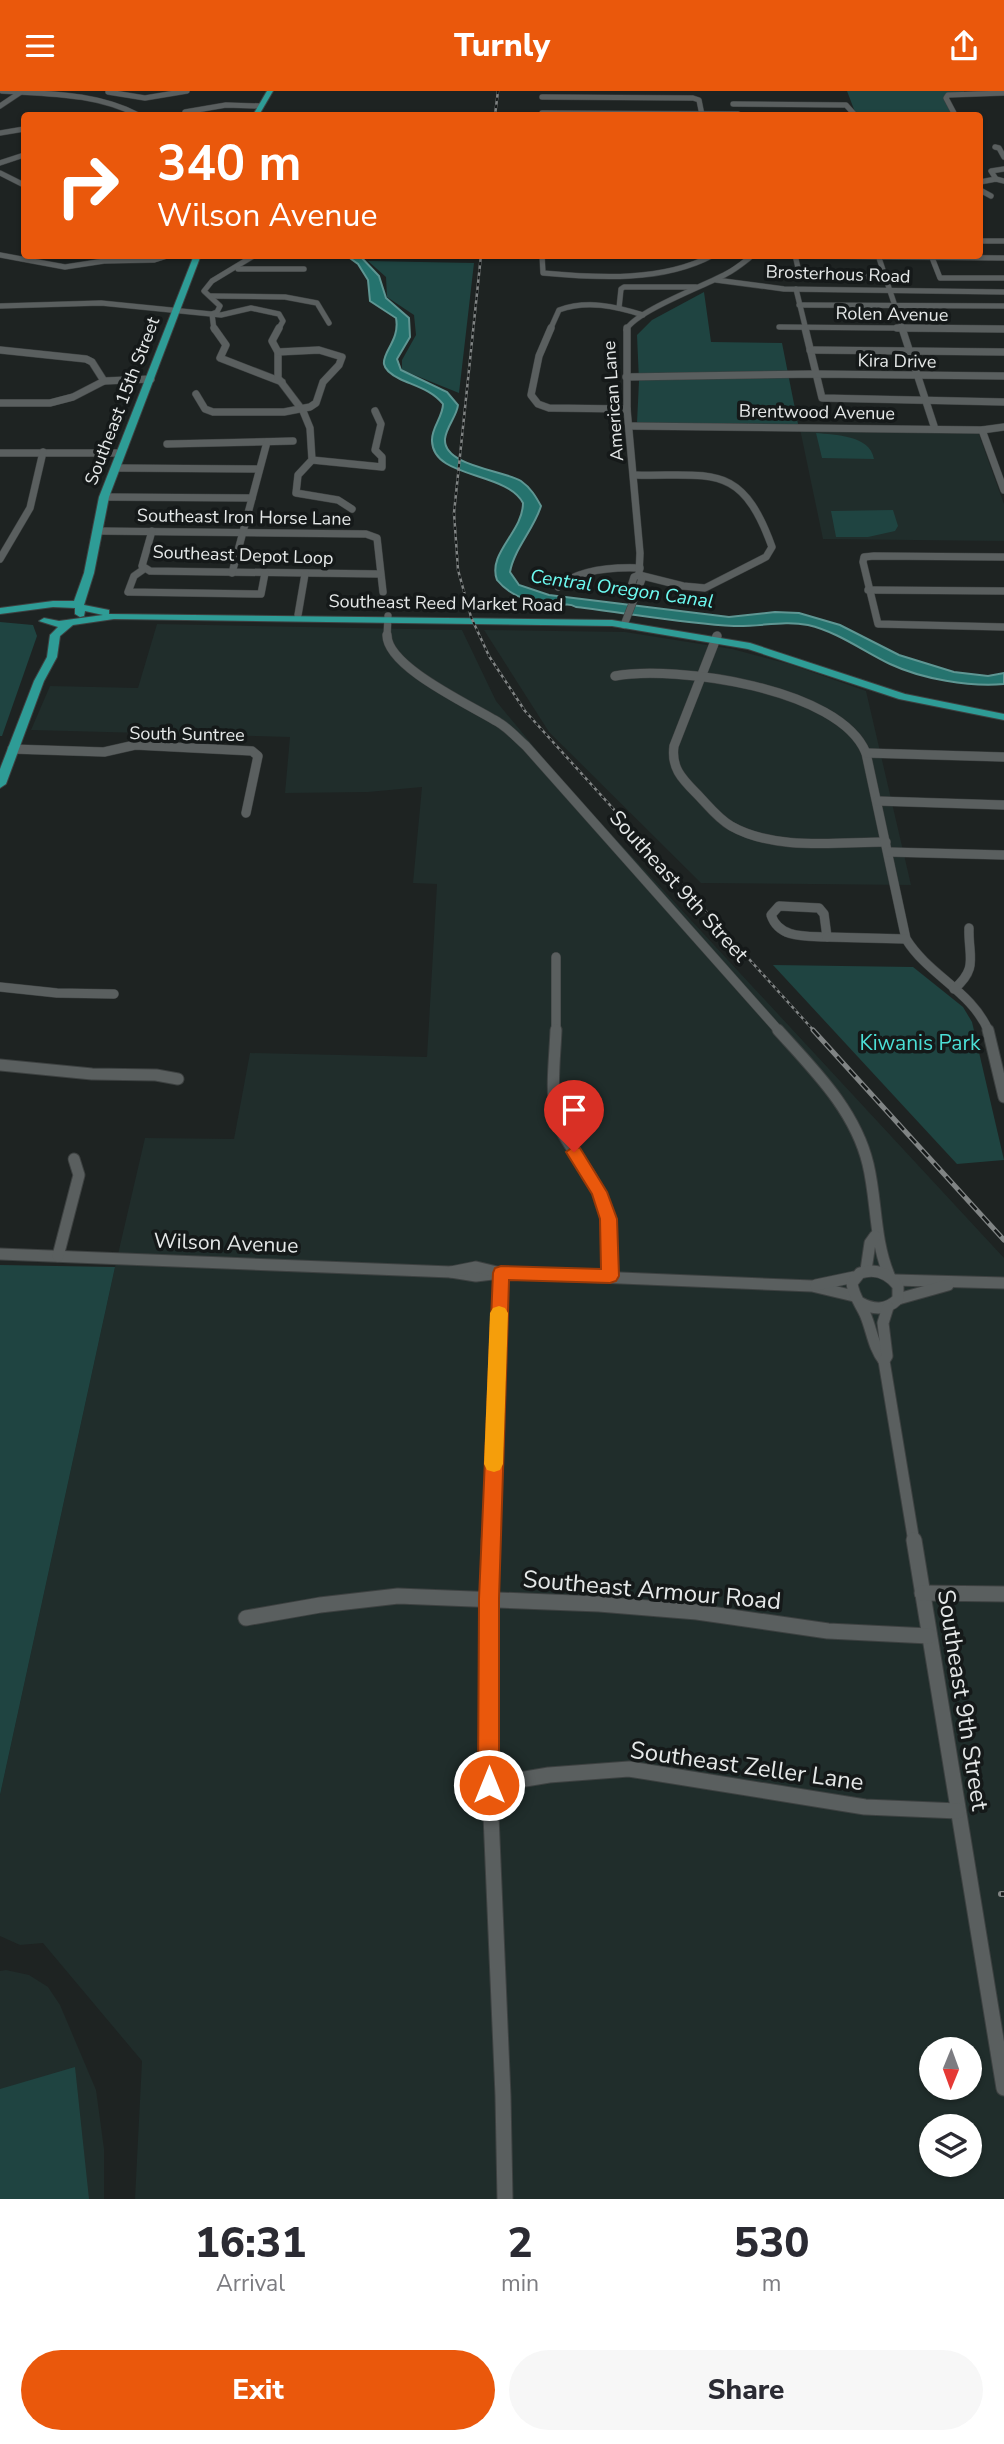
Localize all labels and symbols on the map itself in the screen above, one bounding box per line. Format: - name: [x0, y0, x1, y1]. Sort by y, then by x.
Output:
- street label: Brosterhous Road: [765, 259, 911, 289]
- street label: Rolen Avenue: [835, 301, 949, 327]
- street label: Southeast 15th Street: [79, 313, 165, 488]
- street label: American Lane: [597, 340, 629, 462]
- street label: Kira Drive: [857, 348, 937, 374]
- street label: Brentwood Avenue: [739, 399, 895, 425]
- street label: Southeast Iron Horse Lane: [137, 503, 351, 531]
- street label: Southeast Depot Loop: [152, 540, 334, 570]
- water label: Central Oregon Canal: [529, 563, 715, 615]
- street label: Southeast Reed Market Road: [328, 589, 564, 617]
- street label: South Suntree: [129, 721, 245, 747]
- street label: Southeast 9th Street: [603, 804, 755, 968]
- park label: Kiwanis Park: [860, 1029, 981, 1057]
- pin: [544, 1080, 604, 1152]
- street label: Wilson Avenue: [153, 1226, 299, 1260]
- street label: Southeast Armour Road: [522, 1563, 782, 1617]
- street label: Southeast 9th Street: [930, 1587, 996, 1813]
- street label: Southeast Zeller Lane: [628, 1734, 866, 1798]
- position arrow: [452, 1748, 526, 1822]
- north arrow: [919, 2037, 982, 2100]

